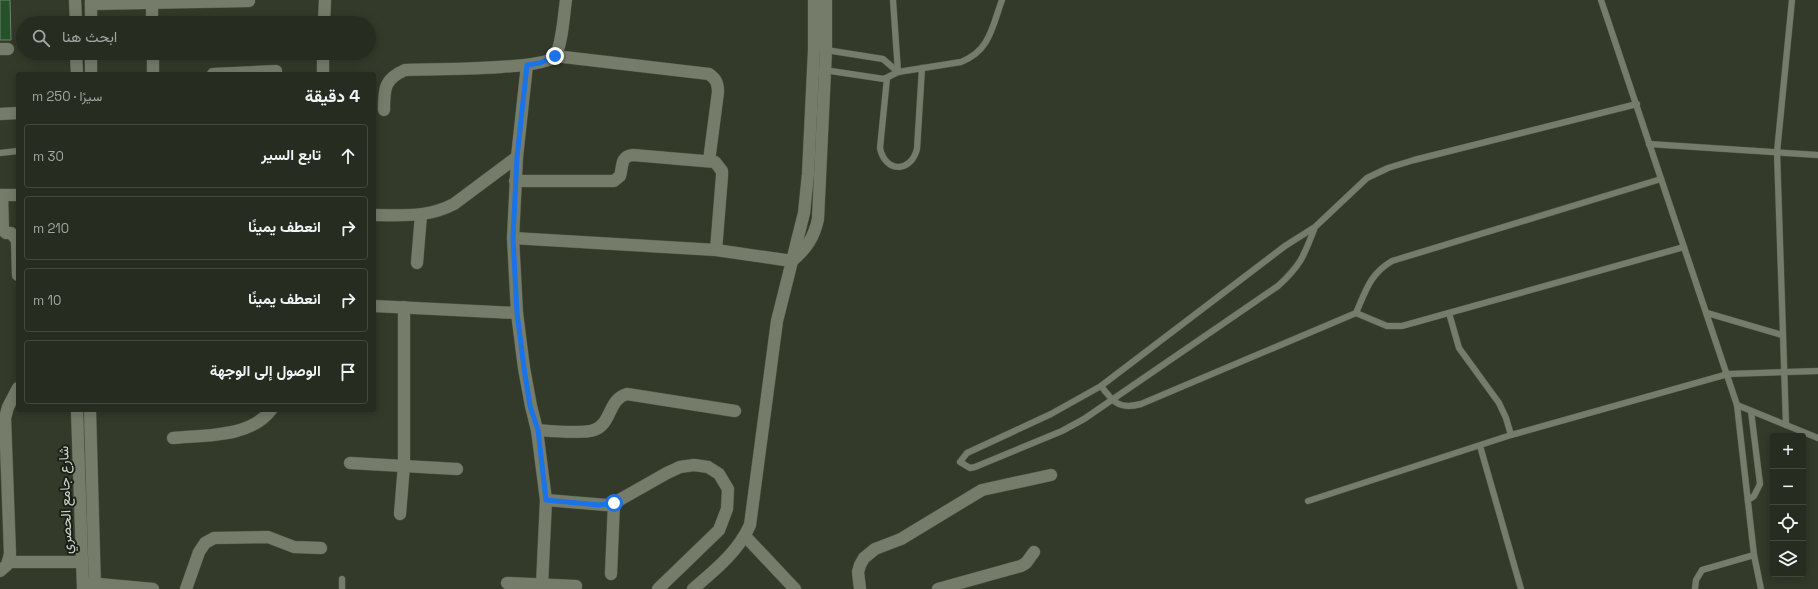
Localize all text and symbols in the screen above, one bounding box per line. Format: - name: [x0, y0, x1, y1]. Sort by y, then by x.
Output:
- search box: [16, 16, 376, 60]
- icon: search: [30, 27, 52, 49]
- text: ابحث هنا: [62, 27, 117, 46]
- route end: [546, 47, 564, 65]
- text: 4 دقيقة: [305, 85, 360, 107]
- text: سيرًا · 250 m: [32, 88, 102, 105]
- text: تابع السير: [261, 145, 321, 164]
- icon: ahead: [337, 145, 359, 167]
- text: 30 m: [33, 148, 64, 165]
- text: انعطف يمينًا: [248, 217, 321, 236]
- icon: right: [337, 217, 359, 239]
- text: 210 m: [33, 220, 69, 237]
- text: انعطف يمينًا: [248, 289, 321, 308]
- icon: right: [337, 289, 359, 311]
- text: 10 m: [33, 292, 61, 309]
- text: الوصول إلى الوجهة: [210, 361, 321, 380]
- icon: arrive: [337, 361, 359, 383]
- map controls: [1770, 433, 1806, 577]
- button: +: [1770, 433, 1806, 469]
- street label: شارع جامع الحصري: [54, 445, 79, 554]
- button: −: [1770, 469, 1806, 505]
- route start: [605, 494, 623, 512]
- button: locate: [1770, 505, 1806, 541]
- button: layers: [1770, 541, 1806, 577]

